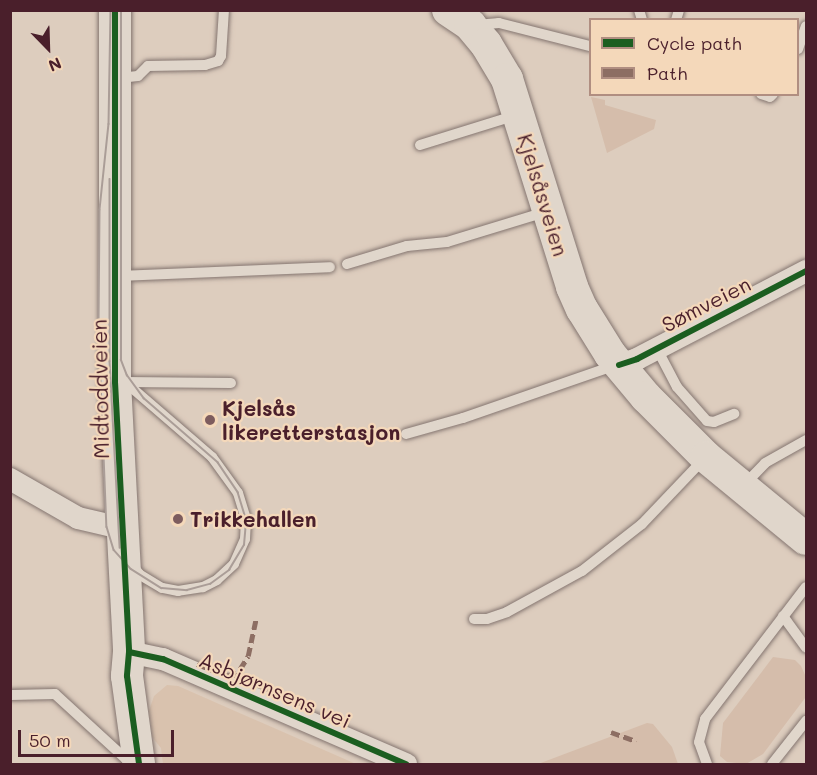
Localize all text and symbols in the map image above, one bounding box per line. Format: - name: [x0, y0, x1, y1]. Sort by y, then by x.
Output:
- north arrow: [18, 18, 78, 78]
- legend: [589, 18, 799, 96]
- text: Cycle path: [647, 31, 742, 55]
- text: N: [46, 53, 65, 77]
- text: Path: [647, 61, 687, 85]
- street label: Kjelsåsveien: [512, 131, 574, 259]
- street label: Sømveien: [657, 271, 755, 337]
- street label: Midtoddveien: [86, 319, 114, 459]
- place label: Kjelsås likeretterstasjon: [222, 395, 400, 445]
- marker: Kjelsås likeretterstasjon: [203, 413, 217, 427]
- place label: Trikkehallen: [190, 506, 317, 532]
- marker: Trikkehallen: [171, 512, 185, 526]
- street label: Asbjørnsens vei: [195, 647, 355, 733]
- scale bar: [21, 718, 177, 756]
- text: 50 m: [29, 728, 71, 752]

